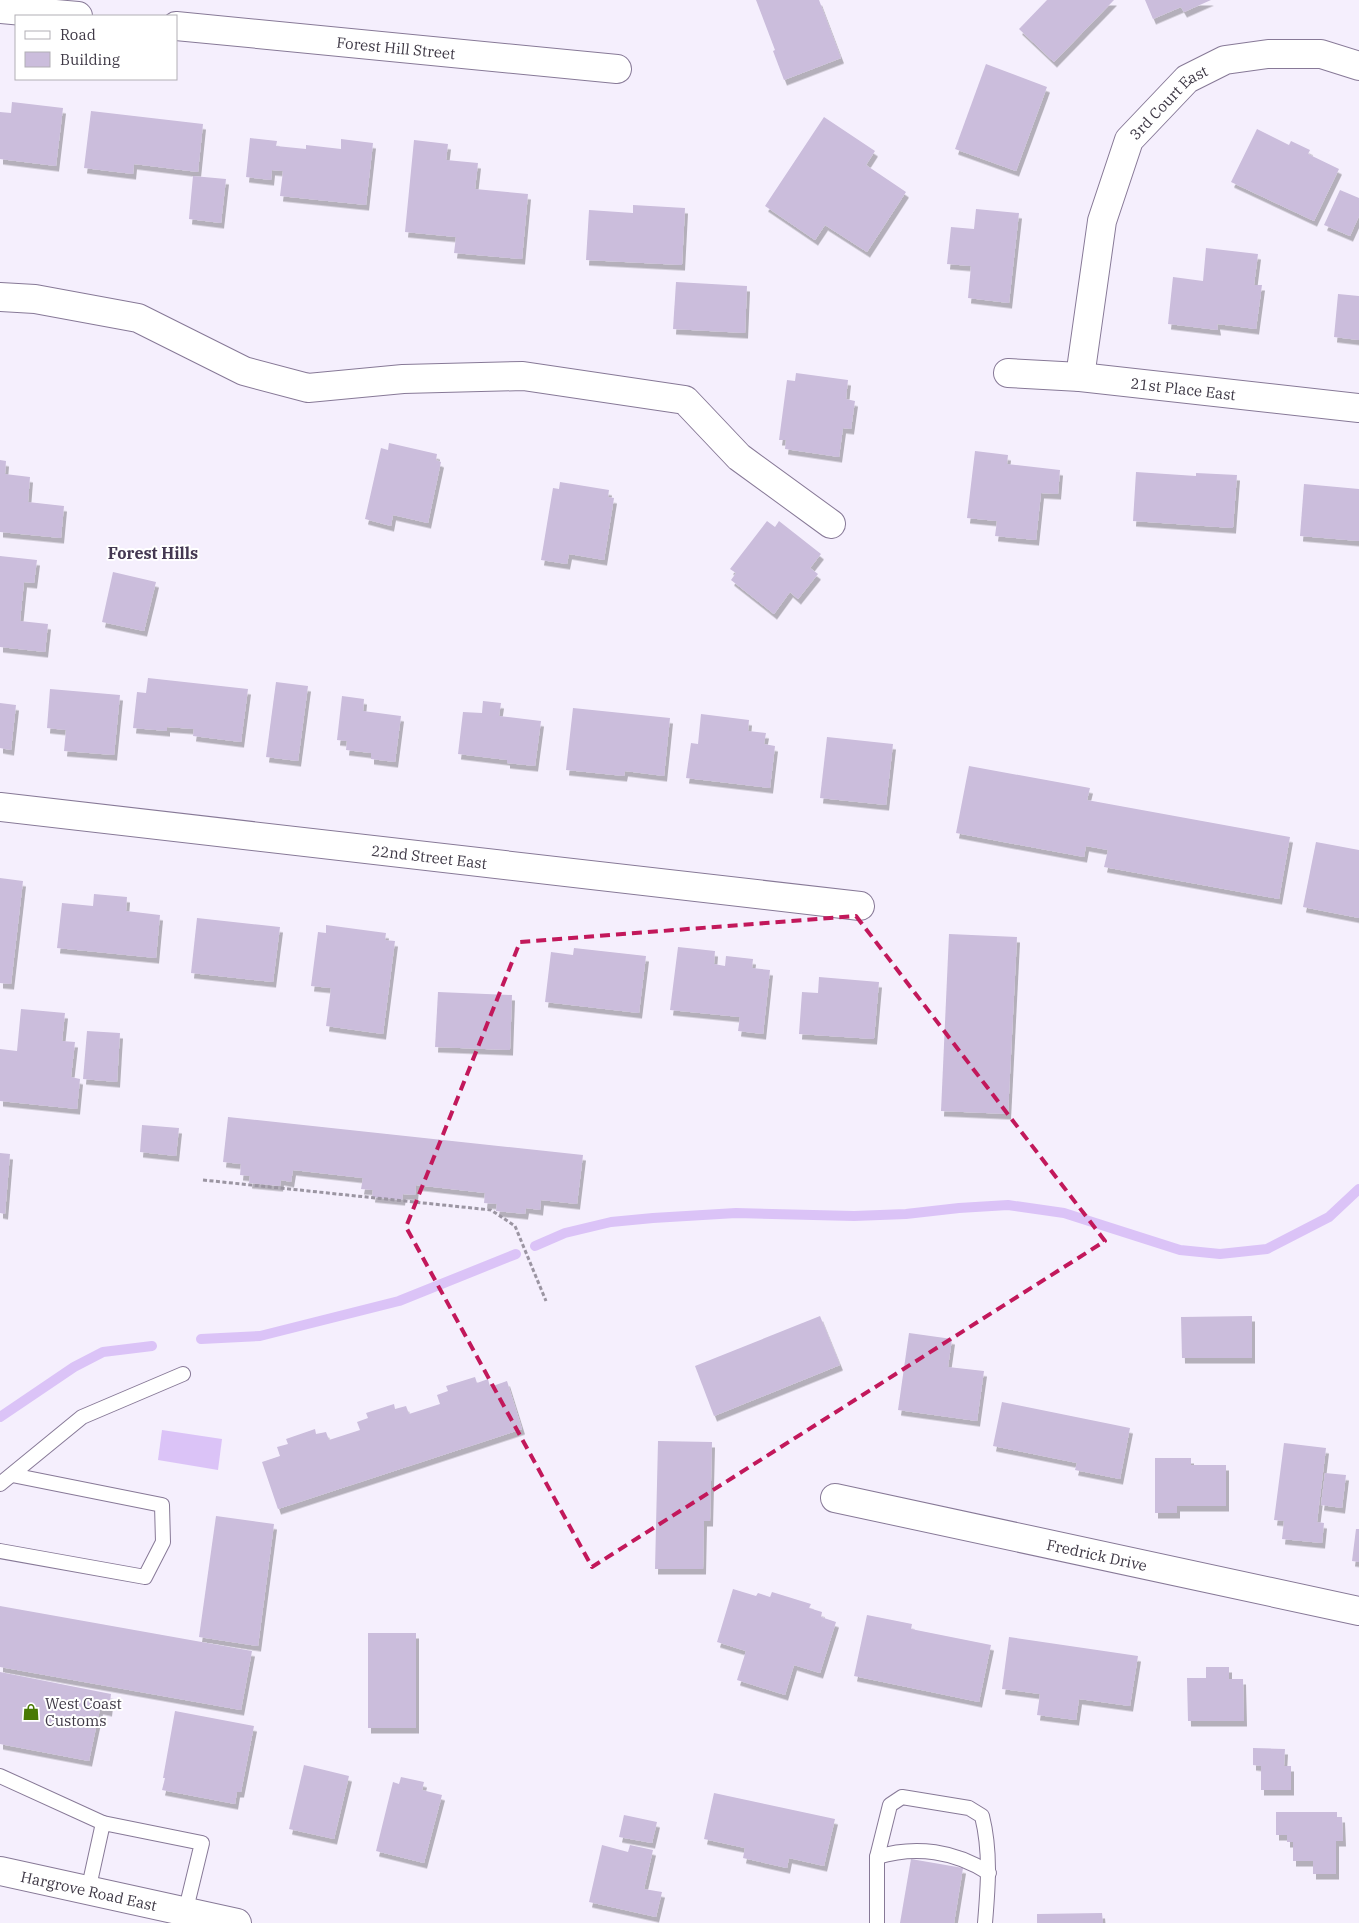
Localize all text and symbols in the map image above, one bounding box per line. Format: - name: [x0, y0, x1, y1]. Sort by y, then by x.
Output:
- legend: [15, 15, 178, 80]
- text: Road: [60, 25, 96, 44]
- street label: Forest Hill Street: [336, 32, 456, 63]
- text: Building: [60, 50, 120, 69]
- street label: 3rd Court East: [1125, 61, 1211, 143]
- street label: 21st Place East: [1130, 373, 1237, 404]
- district label: Forest Hills: [108, 543, 198, 563]
- street label: 22nd Street East: [370, 840, 488, 872]
- street label: Fredrick Drive: [1045, 1534, 1149, 1575]
- place label: West Coast Customs: [45, 1694, 122, 1730]
- shop icon: West Coast Customs: [21, 1702, 41, 1722]
- street label: Hargrove Road East: [19, 1866, 159, 1915]

